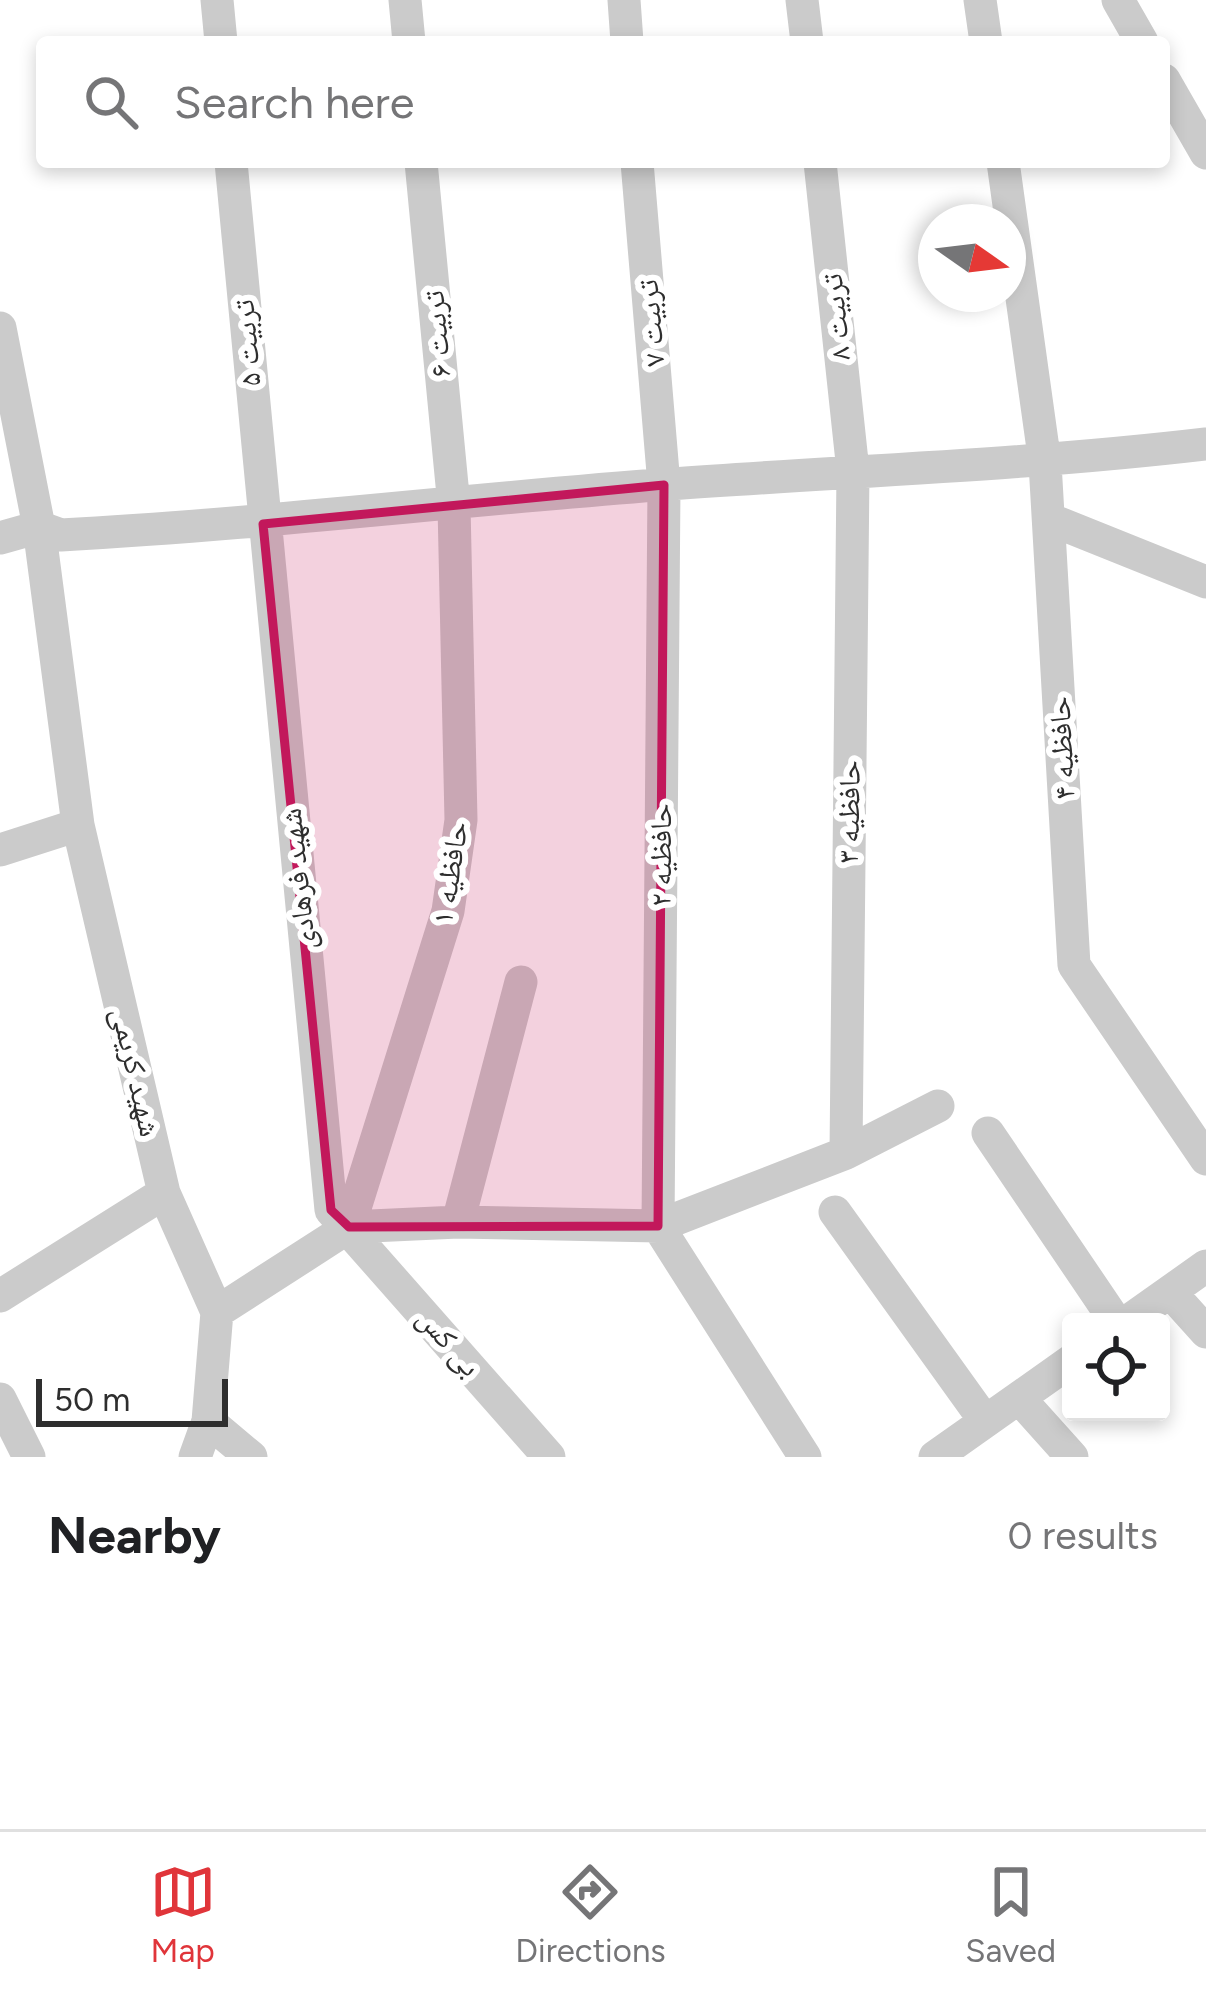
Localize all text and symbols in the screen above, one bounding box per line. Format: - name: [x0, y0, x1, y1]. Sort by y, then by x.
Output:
- search box: [36, 36, 1170, 168]
- icon: search: [78, 69, 144, 135]
- text: Search here: [174, 75, 414, 129]
- north arrow: [918, 204, 1026, 312]
- street label: تربیت ۸: [813, 272, 858, 362]
- street label: تربیت ۷: [628, 278, 673, 368]
- street label: تربیت ۶: [414, 289, 459, 379]
- street label: تربیت ۵: [224, 298, 269, 388]
- street label: حافظیه ۴: [1040, 695, 1083, 801]
- street label: حافظیه ۳: [829, 760, 868, 864]
- street label: حافظیه ۲: [642, 803, 679, 907]
- street label: شهید فرهادی: [272, 806, 323, 952]
- street label: حافظیه ۱: [423, 819, 476, 927]
- street label: شهید کریمی: [104, 1004, 169, 1140]
- street label: بی کس: [409, 1300, 489, 1384]
- map controls: [1062, 1313, 1170, 1421]
- button: locate: [1062, 1313, 1170, 1421]
- scale bar: [36, 1373, 228, 1426]
- text: 50 m: [54, 1380, 130, 1419]
- text: Nearby: [48, 1505, 221, 1566]
- text: 0 results: [1007, 1512, 1158, 1559]
- tab: Map: [150, 1859, 216, 1970]
- tab: Directions: [515, 1859, 666, 1970]
- tab: Saved: [965, 1859, 1056, 1970]

